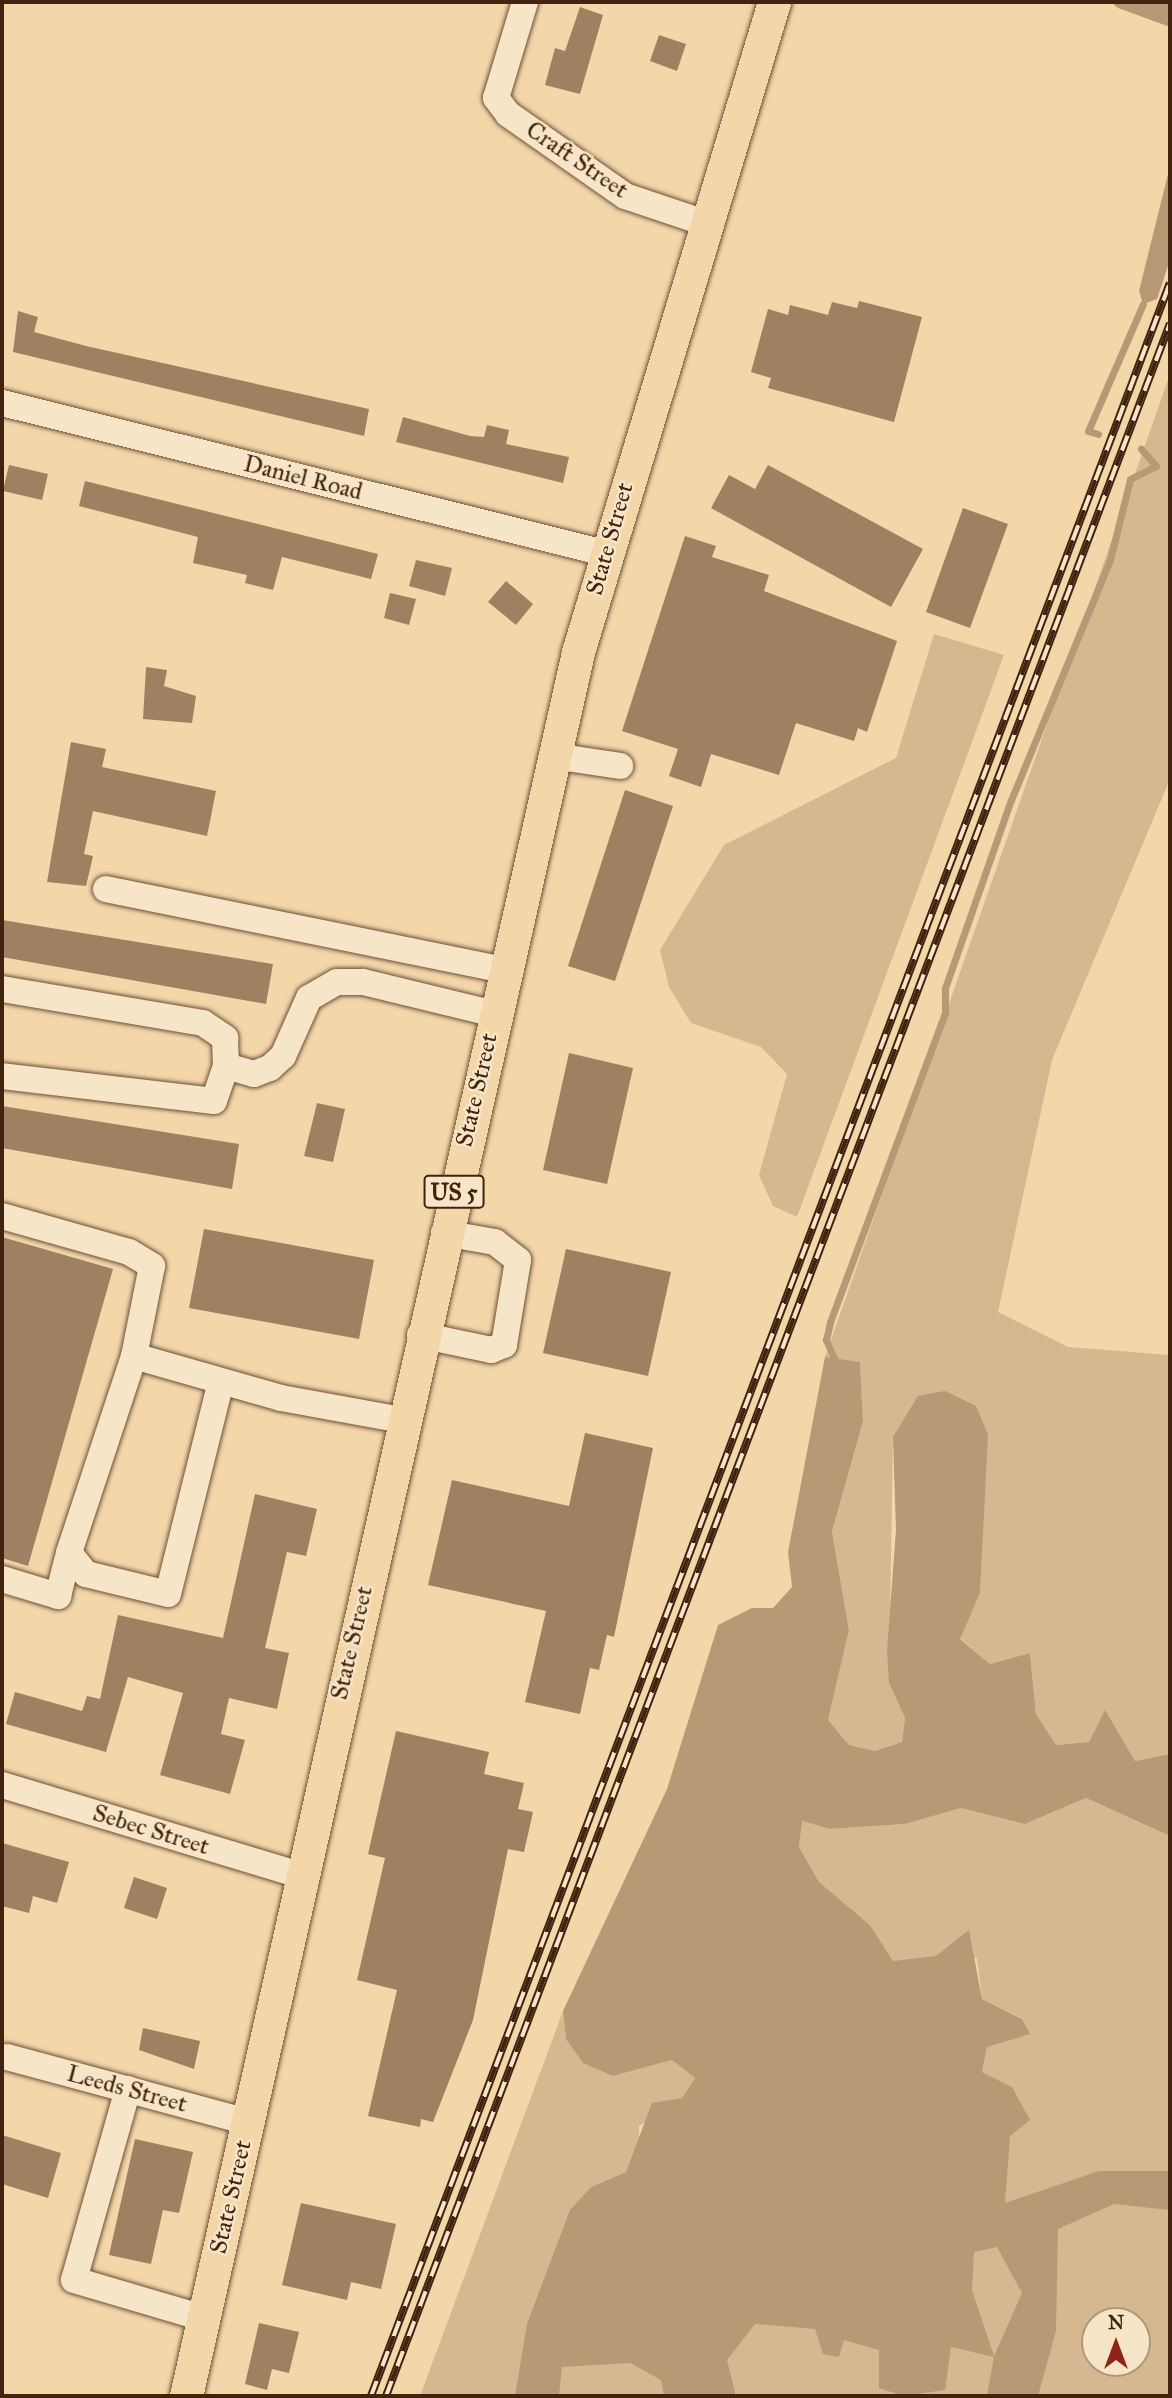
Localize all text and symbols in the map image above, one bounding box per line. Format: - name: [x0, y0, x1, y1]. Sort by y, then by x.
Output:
- street label: Craft Street: [520, 115, 634, 205]
- street label: Daniel Road: [241, 449, 365, 507]
- street label: State Street: [580, 479, 640, 599]
- street label: State Street: [450, 1030, 504, 1150]
- road number: US 5: [422, 1172, 486, 1212]
- street label: State Street: [325, 1583, 379, 1703]
- street label: Sebec Street: [89, 1799, 213, 1861]
- street label: Leeds Street: [64, 2059, 190, 2119]
- street label: State Street: [204, 2137, 258, 2257]
- north arrow: [1081, 2307, 1151, 2377]
- text: N: [1108, 2311, 1124, 2334]

